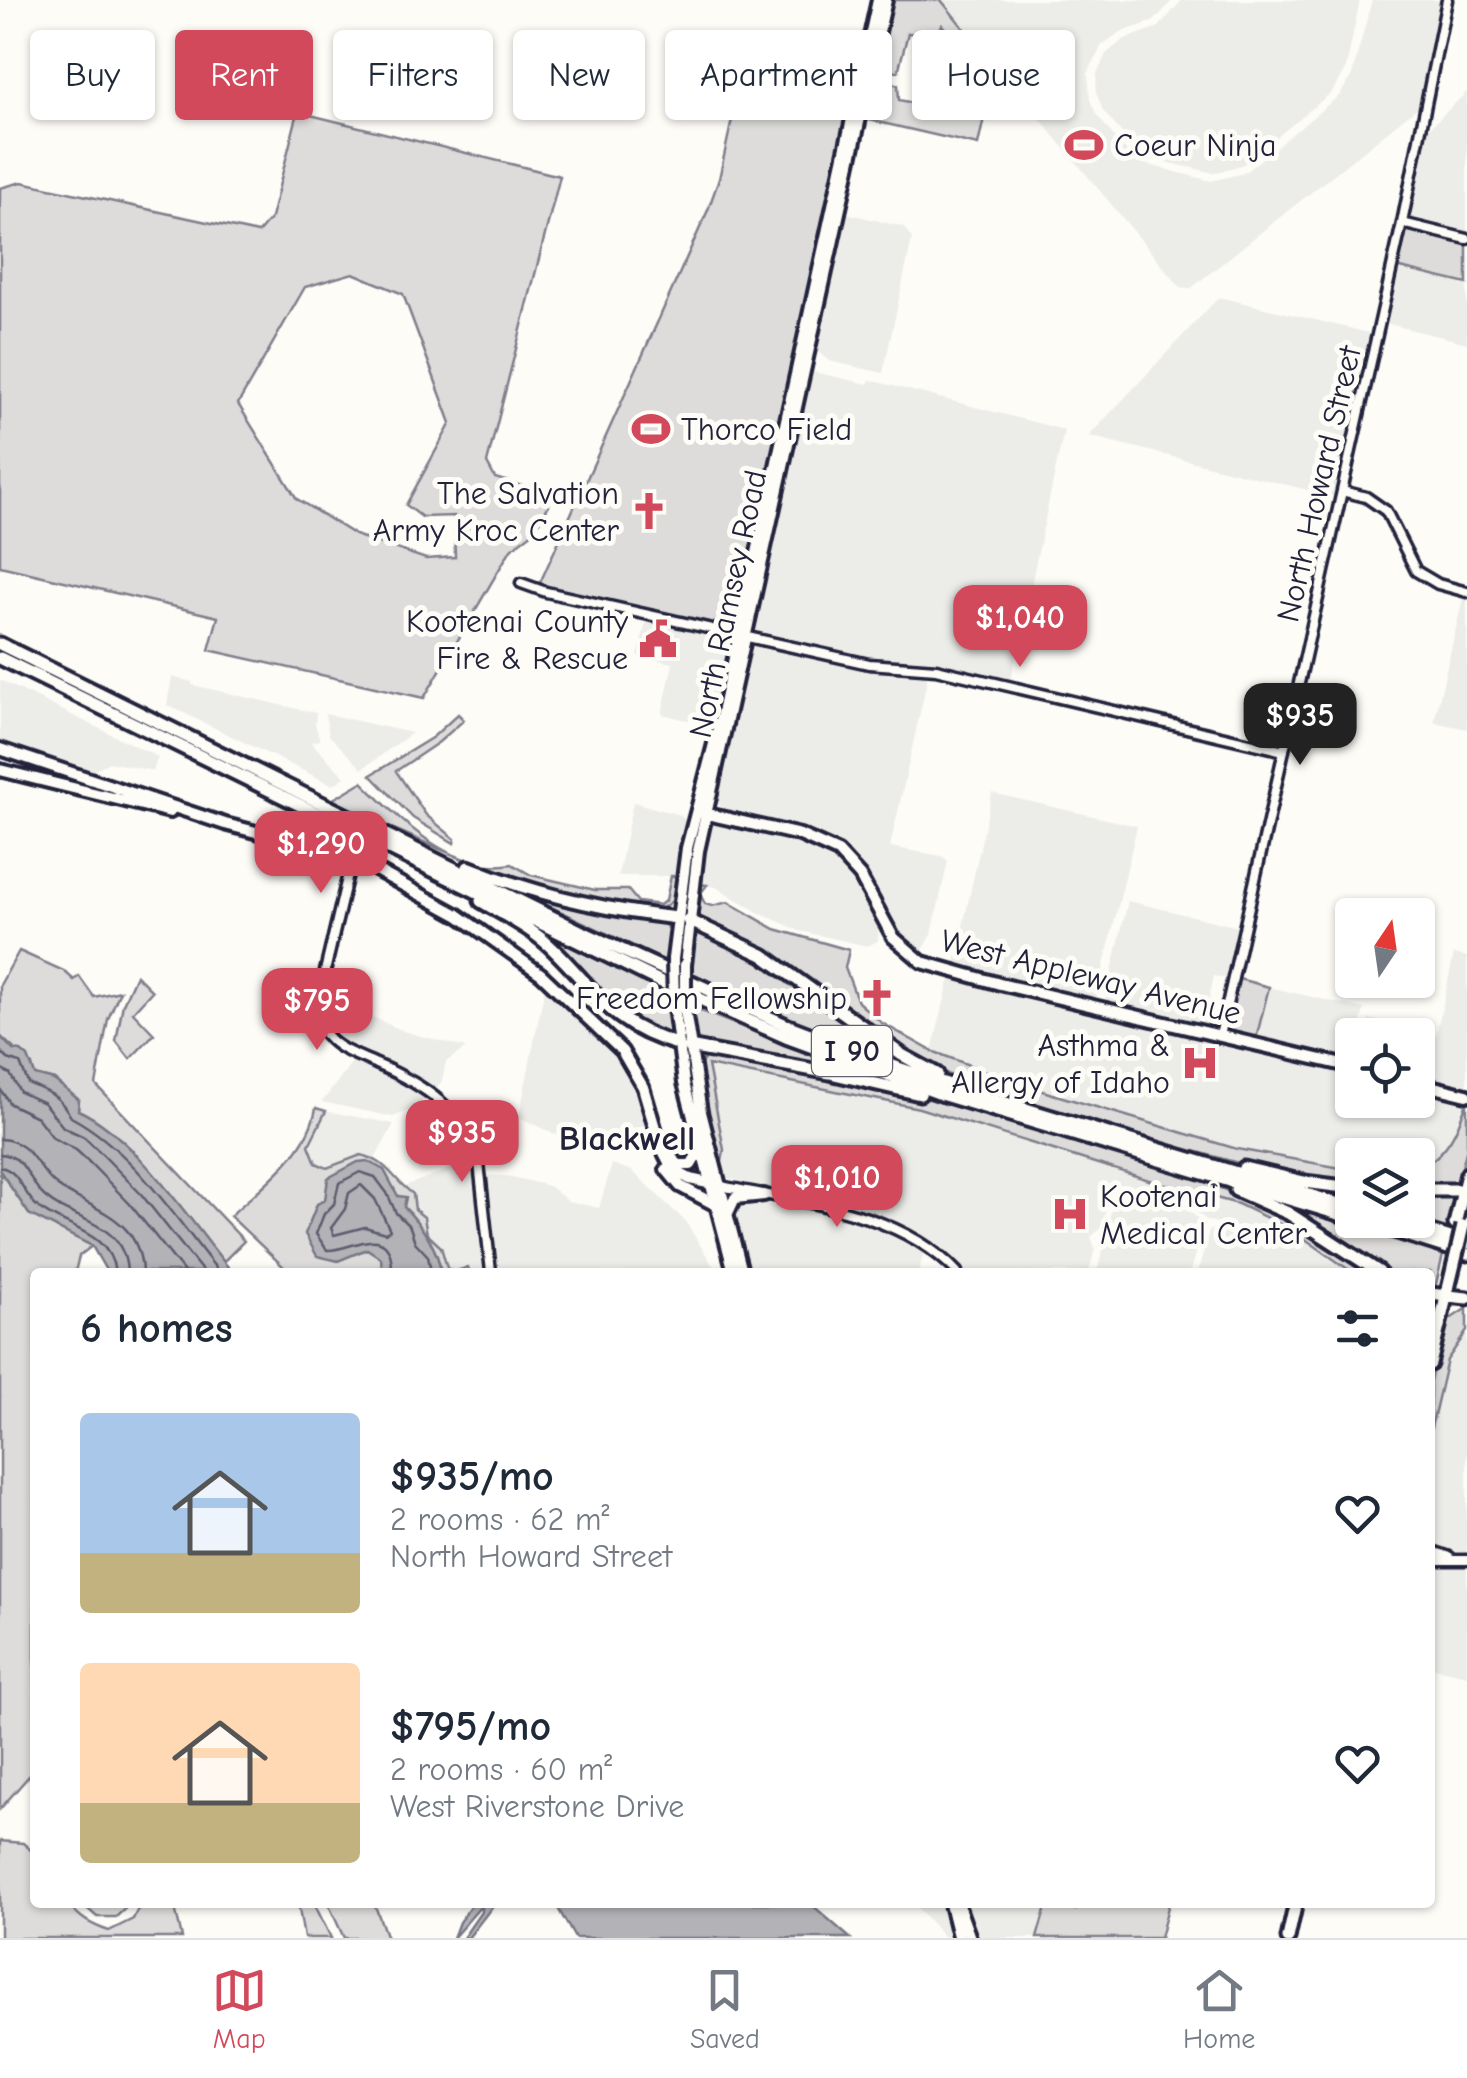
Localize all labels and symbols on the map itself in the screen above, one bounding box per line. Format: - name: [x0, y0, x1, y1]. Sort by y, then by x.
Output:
- sports icon: Coeur Ninja: [1063, 124, 1105, 166]
- place label: Coeur Ninja: [1114, 127, 1276, 164]
- street label: North Howard Street: [1269, 342, 1369, 626]
- sports icon: Thorco Field: [630, 408, 672, 450]
- place label: Thorco Field: [681, 411, 852, 448]
- street label: North Ramsey Road: [682, 467, 774, 741]
- place label: The Salvation Army Kroc Center: [373, 475, 619, 549]
- church icon: The Salvation Army Kroc Center: [628, 490, 670, 532]
- pin: $1,040: [939, 585, 1101, 670]
- place label: Kootenai County Fire & Rescue: [406, 603, 629, 677]
- public building icon: Kootenai County Fire & Rescue: [637, 618, 679, 660]
- pin: $935: [1241, 683, 1359, 768]
- pin: $1,290: [240, 811, 402, 896]
- north arrow: [1335, 898, 1435, 998]
- street label: West Appleway Avenue: [937, 922, 1245, 1032]
- pin: $795: [258, 968, 376, 1053]
- church icon: Freedom Fellowship: [856, 977, 898, 1019]
- place label: Freedom Fellowship: [576, 980, 847, 1017]
- road number: I 90: [812, 1026, 892, 1076]
- place label: Asthma & Allergy of Idaho: [951, 1027, 1170, 1101]
- hospital icon: Asthma & Allergy of Idaho: [1179, 1042, 1221, 1084]
- pin: $935: [403, 1100, 521, 1185]
- district label: Blackwell: [559, 1118, 695, 1159]
- pin: $1,010: [756, 1145, 918, 1230]
- place label: Kootenai Medical Center: [1100, 1178, 1307, 1252]
- hospital icon: Kootenai Medical Center: [1049, 1193, 1091, 1235]

